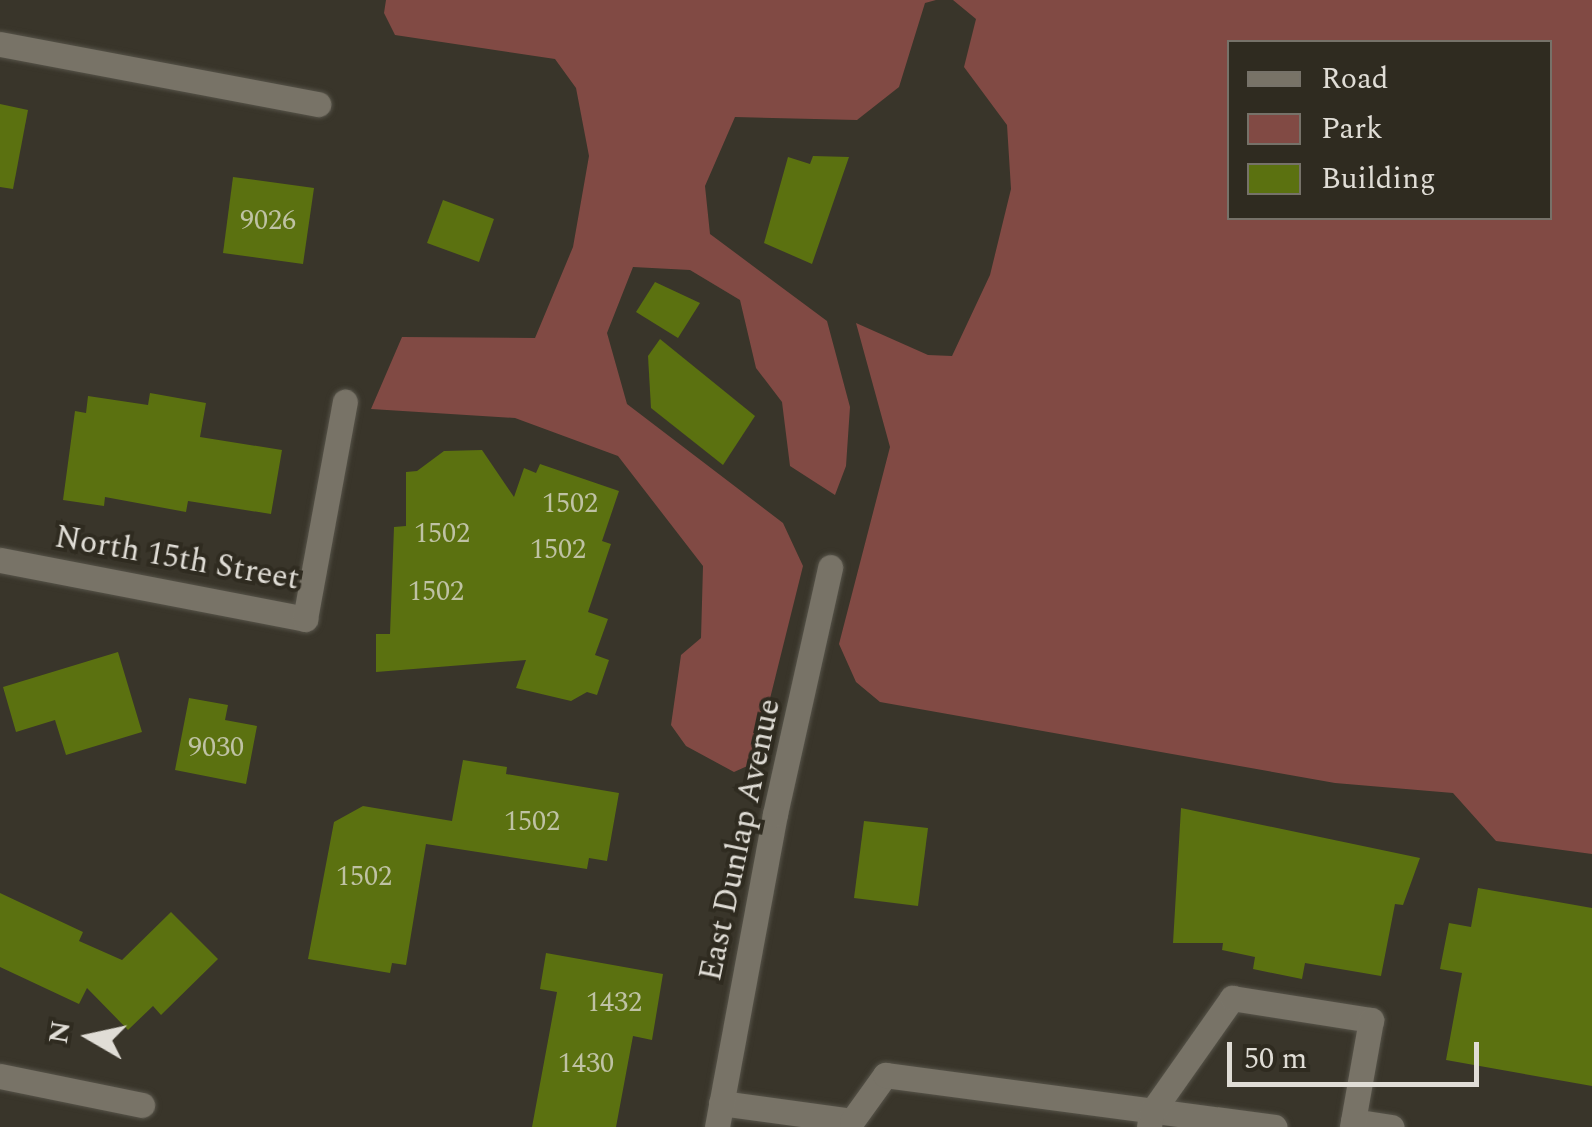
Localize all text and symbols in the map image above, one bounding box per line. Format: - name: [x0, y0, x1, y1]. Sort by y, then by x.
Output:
- legend: [1227, 40, 1552, 220]
- text: Road: [1321, 56, 1389, 102]
- text: Park: [1321, 106, 1383, 152]
- text: Building: [1321, 156, 1436, 202]
- house number: 9026: [240, 204, 296, 238]
- house number: 1502: [542, 487, 598, 521]
- house number: 1502: [414, 517, 470, 551]
- street label: North 15th Street: [52, 519, 302, 599]
- house number: 1502: [530, 533, 586, 567]
- house number: 1502: [408, 575, 464, 609]
- street label: East Dunlap Avenue: [692, 695, 790, 985]
- house number: 9030: [188, 731, 244, 765]
- house number: 1502: [504, 805, 560, 839]
- house number: 1502: [336, 860, 392, 894]
- house number: 1432: [586, 986, 642, 1020]
- north arrow: [40, 987, 140, 1087]
- text: N: [37, 1018, 83, 1047]
- scale bar: [1232, 1022, 1484, 1084]
- text: 50 m: [1244, 1036, 1307, 1082]
- house number: 1430: [558, 1047, 614, 1081]

